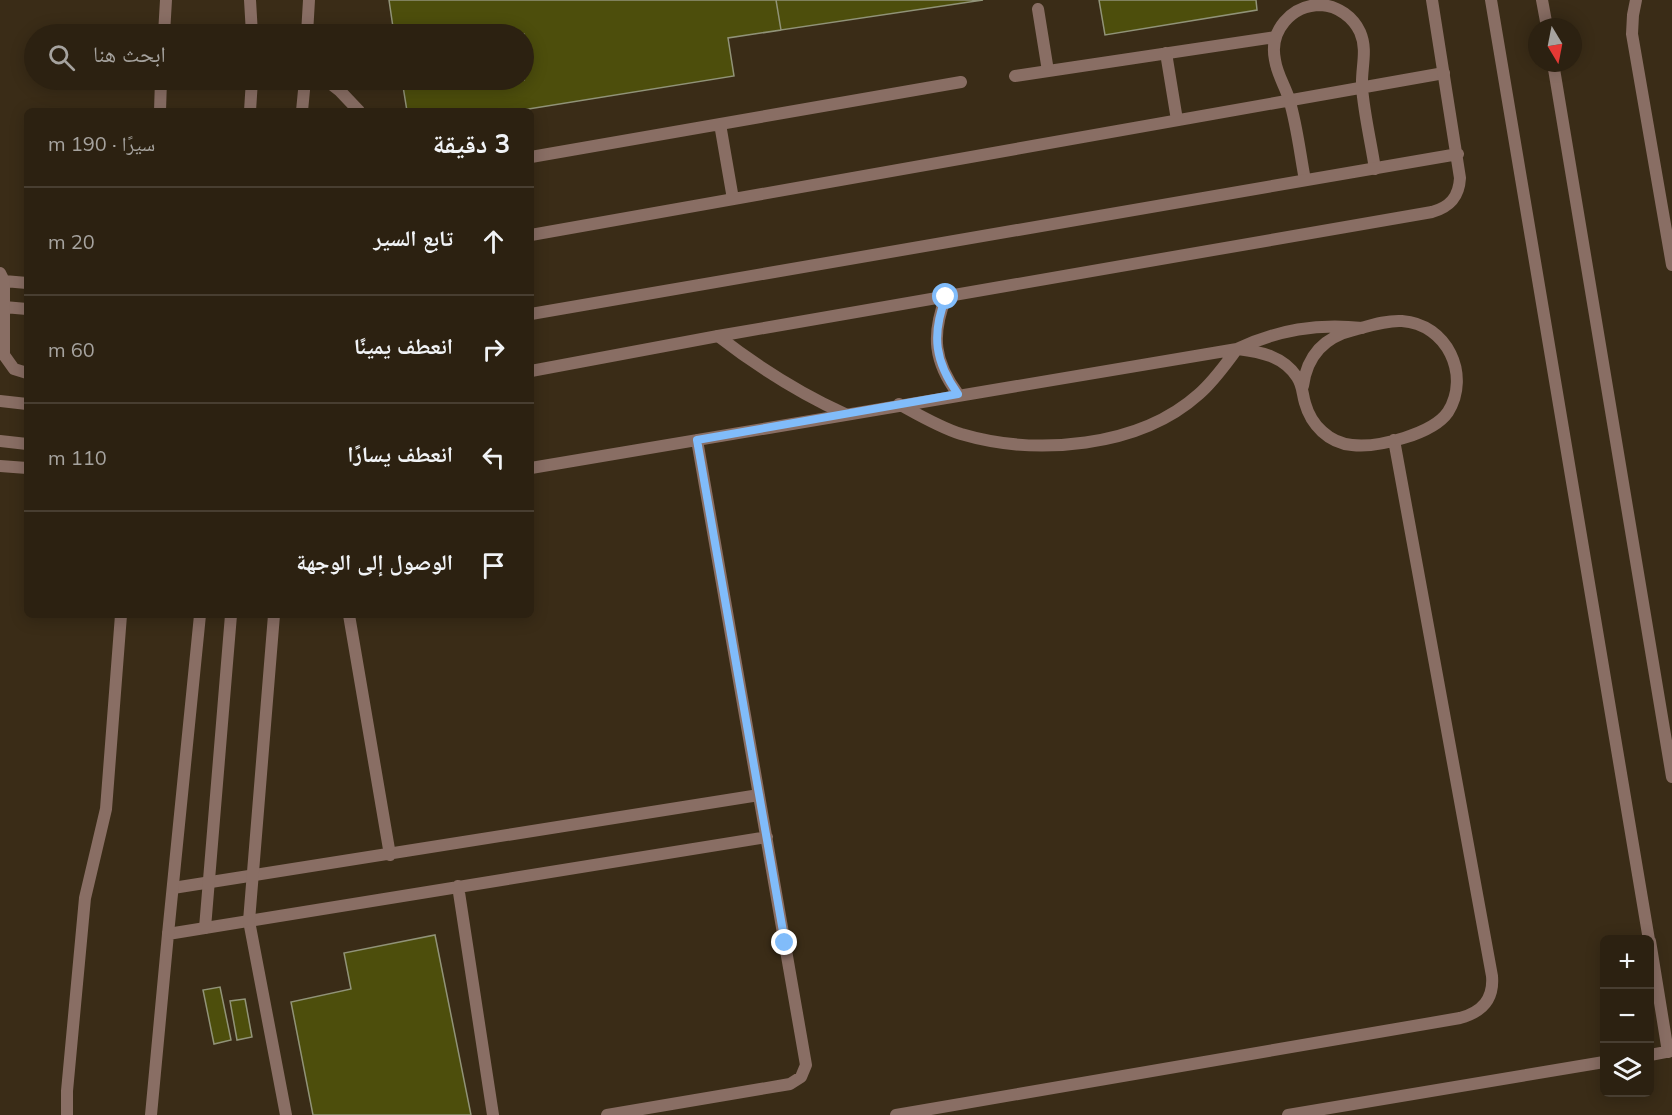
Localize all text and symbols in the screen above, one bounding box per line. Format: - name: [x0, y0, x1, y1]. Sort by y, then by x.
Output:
- north arrow: [1528, 18, 1582, 72]
- search box: [24, 24, 534, 90]
- text: ابحث هنا: [93, 40, 166, 68]
- icon: search: [45, 41, 78, 74]
- text: 3 دقيقة: [433, 127, 510, 160]
- text: سيرًا · 190 m: [48, 131, 155, 156]
- text: تابع السير: [374, 224, 453, 252]
- icon: ahead: [477, 225, 510, 258]
- text: 20 m: [48, 229, 95, 254]
- route start: [932, 283, 958, 309]
- text: انعطف يمينًا: [354, 332, 453, 360]
- icon: right: [477, 333, 510, 366]
- text: 60 m: [48, 337, 95, 362]
- text: انعطف يسارًا: [347, 440, 453, 468]
- icon: left: [477, 441, 510, 474]
- text: 110 m: [48, 445, 107, 470]
- text: الوصول إلى الوجهة: [296, 548, 453, 576]
- icon: arrive: [477, 549, 510, 582]
- route end: [771, 929, 797, 955]
- map controls: [1600, 935, 1654, 1097]
- button: +: [1600, 935, 1654, 989]
- button: −: [1600, 989, 1654, 1043]
- button: layers: [1600, 1043, 1654, 1097]

